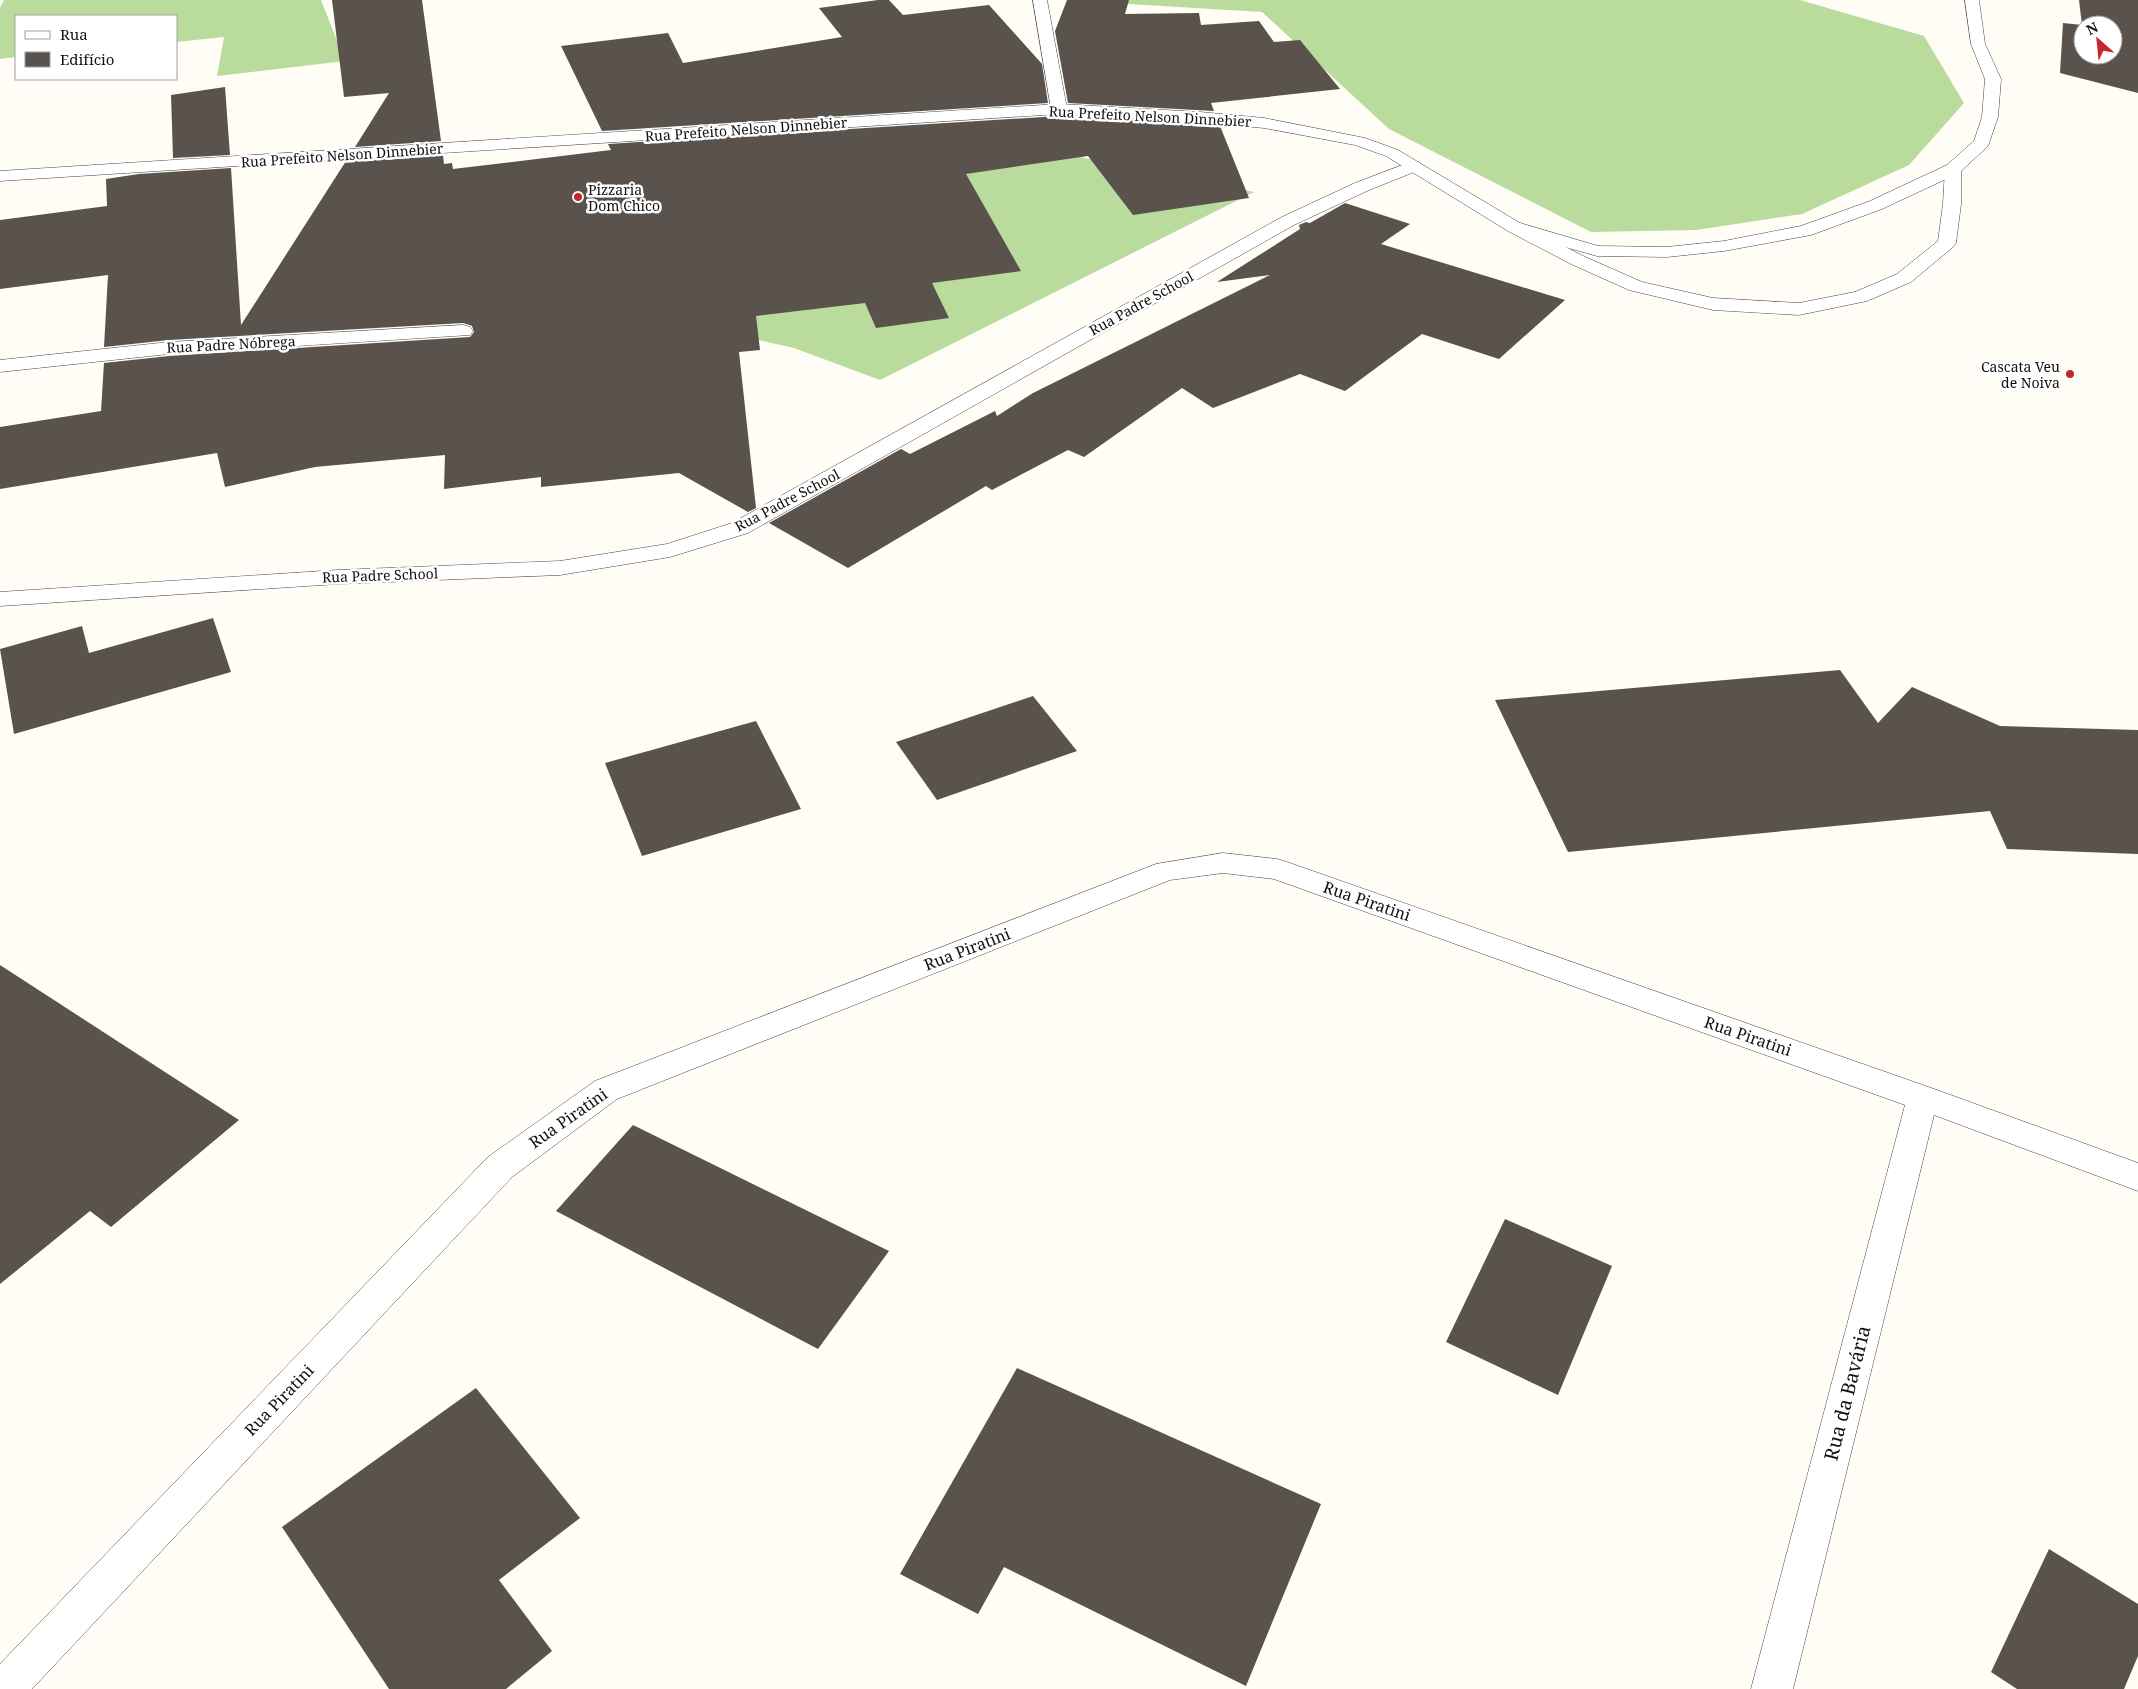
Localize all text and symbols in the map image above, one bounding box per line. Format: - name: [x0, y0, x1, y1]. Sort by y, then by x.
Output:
- legend: [15, 15, 178, 80]
- north arrow: [2073, 15, 2123, 65]
- text: N: [2083, 17, 2101, 39]
- text: Rua: [60, 24, 88, 44]
- text: Edifício: [60, 49, 115, 69]
- street label: Rua Prefeito Nelson Dinnebier: [1048, 101, 1252, 131]
- street label: Rua Prefeito Nelson Dinnebier: [644, 112, 848, 146]
- street label: Rua Prefeito Nelson Dinnebier: [240, 138, 444, 172]
- place label: Pizzaria Dom Chico: [588, 180, 660, 215]
- marker: Pizzaria Dom Chico: [572, 191, 584, 203]
- street label: Rua Padre School: [1086, 266, 1197, 339]
- street label: Rua Padre Nóbrega: [166, 331, 296, 357]
- place label: Cascata Veu de Noiva: [1981, 357, 2060, 392]
- marker: Cascata Veu de Noiva: [2064, 368, 2076, 380]
- street label: Rua Padre School: [731, 464, 843, 536]
- street label: Rua Padre School: [322, 563, 439, 587]
- street label: Rua Piratini: [1320, 876, 1414, 926]
- street label: Rua Piratini: [921, 922, 1013, 976]
- street label: Rua Piratini: [1701, 1011, 1795, 1061]
- street label: Rua Piratini: [524, 1083, 612, 1153]
- street label: Rua da Bavária: [1818, 1323, 1876, 1463]
- street label: Rua Piratini: [239, 1360, 319, 1440]

